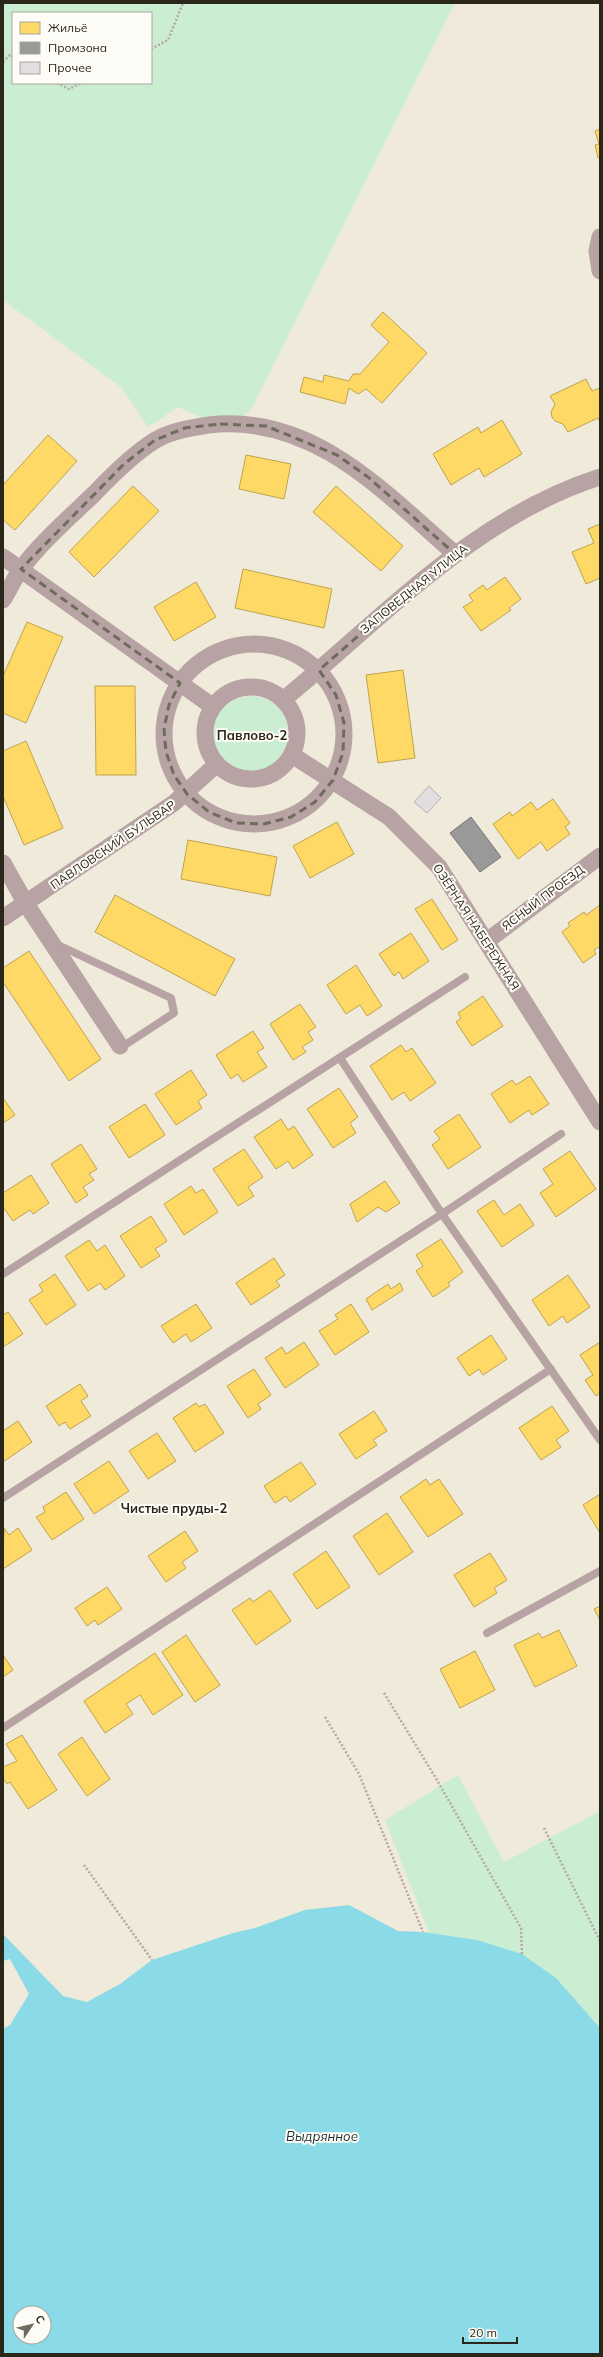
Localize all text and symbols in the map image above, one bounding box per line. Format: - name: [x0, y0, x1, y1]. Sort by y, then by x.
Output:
- legend: [12, 12, 152, 84]
- text: Жильё: [48, 20, 88, 35]
- text: Промзона: [48, 40, 107, 55]
- text: Прочее: [48, 60, 92, 75]
- street label: ЗАПОВЕДНАЯ УЛИЦА: [357, 541, 471, 637]
- district label: Павлово-2: [217, 727, 288, 743]
- street label: ПАВЛОВСКИЙ БУЛЬВАР: [47, 797, 178, 892]
- street label: ОЗЁРНАЯ НАБЕРЕЖНАЯ: [430, 861, 523, 993]
- street label: ЯСНЫЙ ПРОЕЗД: [499, 862, 587, 933]
- district label: Чистые пруды-2: [121, 1500, 227, 1517]
- water label: Выдрянное: [286, 2128, 358, 2144]
- north arrow: [12, 2305, 52, 2345]
- text: С: [32, 2312, 48, 2327]
- scale bar: [463, 2319, 517, 2345]
- text: 20 m: [469, 2325, 497, 2340]

